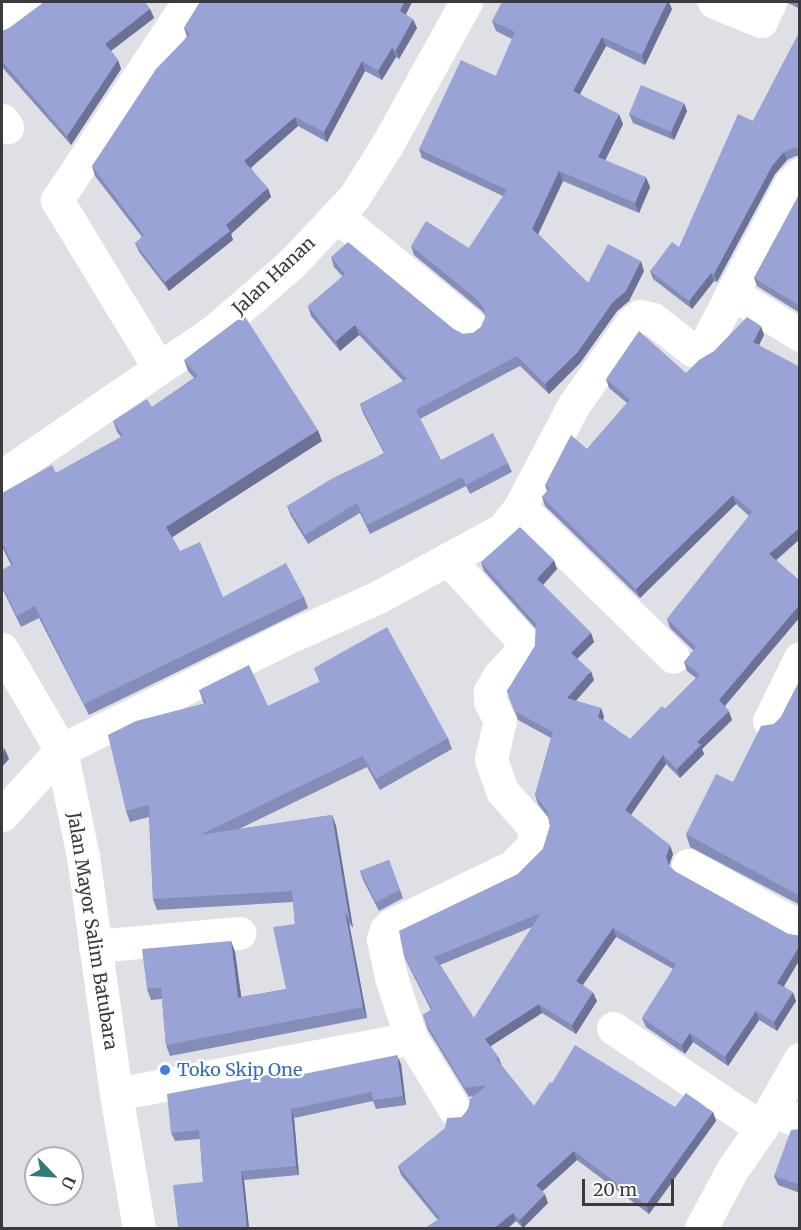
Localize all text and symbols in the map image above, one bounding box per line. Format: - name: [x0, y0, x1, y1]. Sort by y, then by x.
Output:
- street label: Jalan Hanan: [228, 232, 320, 320]
- street label: Jalan Mayor Salim Batubara: [63, 811, 121, 1051]
- place label: Toko Skip One: [177, 1059, 302, 1081]
- marker: Toko Skip One: [158, 1063, 172, 1077]
- north arrow: [24, 1146, 84, 1206]
- scale bar: [585, 1167, 676, 1205]
- text: U: [57, 1173, 80, 1192]
- text: 20 m: [593, 1178, 637, 1201]

